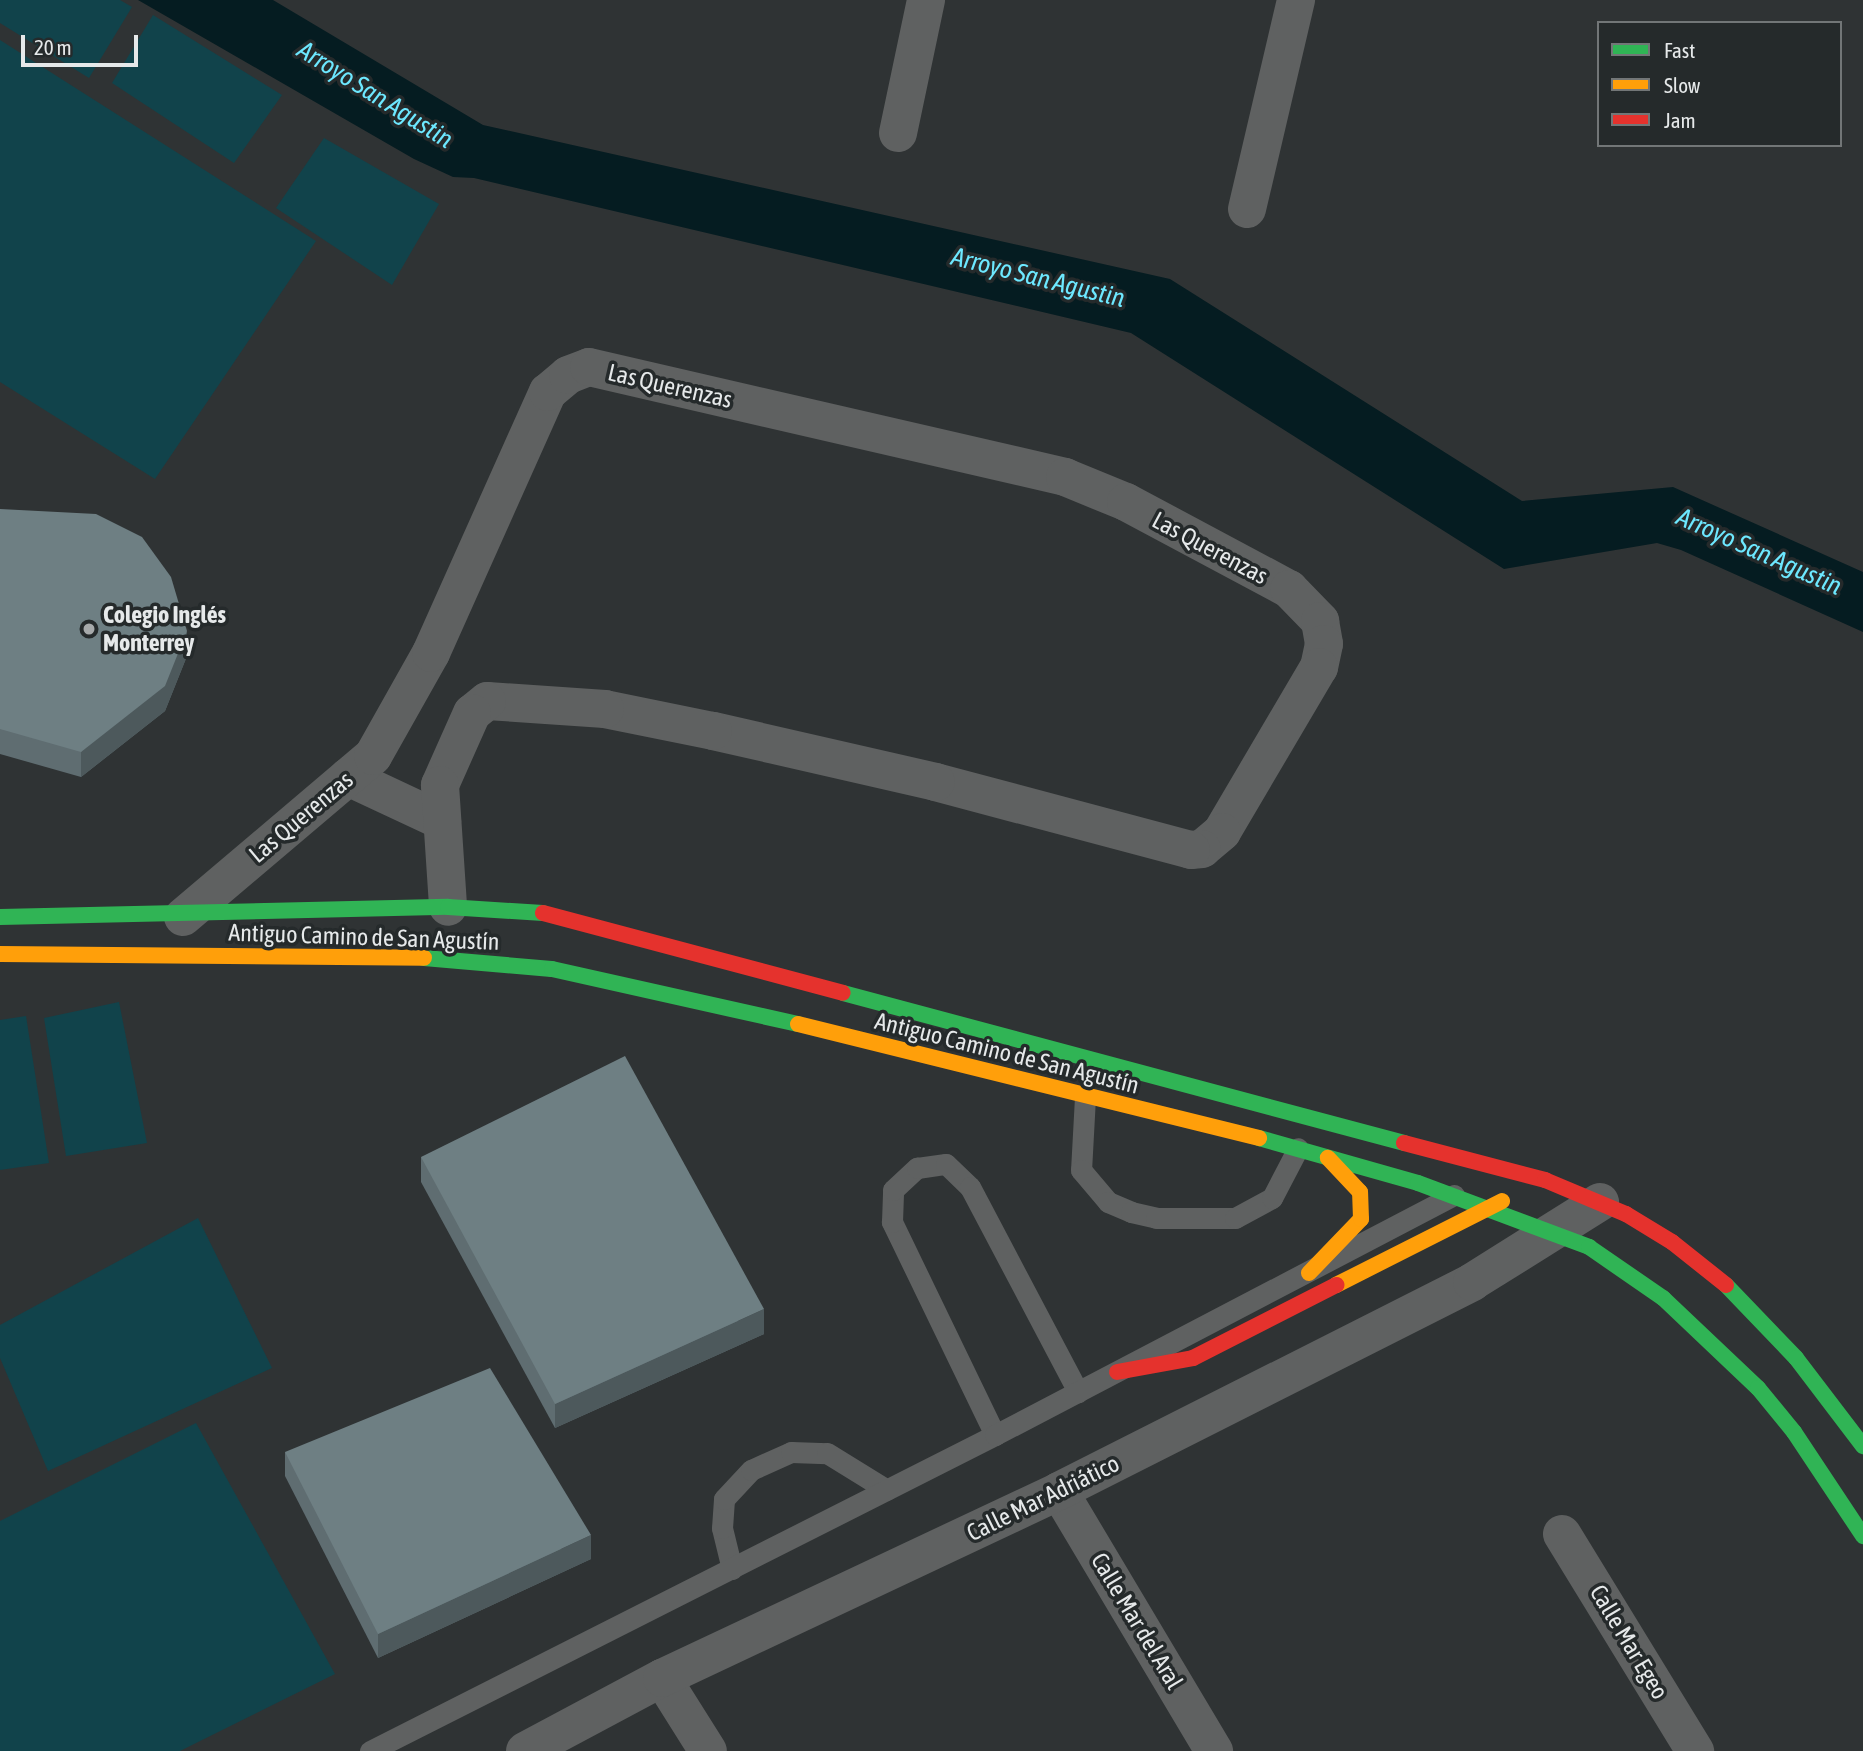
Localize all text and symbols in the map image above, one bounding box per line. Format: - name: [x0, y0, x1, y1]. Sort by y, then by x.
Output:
- scale bar: [24, 21, 142, 65]
- legend: [1597, 21, 1842, 147]
- text: 20 m: [34, 35, 72, 59]
- water label: Arroyo San Agustin: [291, 35, 459, 155]
- text: Fast: [1664, 38, 1695, 62]
- text: Slow: [1664, 73, 1700, 97]
- text: Jam: [1664, 108, 1696, 132]
- water label: Arroyo San Agustin: [948, 241, 1128, 315]
- street label: Las Querenzas: [605, 358, 735, 414]
- water label: Arroyo San Agustin: [1672, 502, 1846, 602]
- street label: Las Querenzas: [1147, 506, 1273, 590]
- place label: Colegio Inglés Monterrey: [103, 601, 226, 657]
- marker: Colegio Inglés Monterrey: [81, 621, 97, 637]
- street label: Las Querenzas: [243, 765, 359, 869]
- street label: Antiguo Camino de San Agustín: [228, 918, 500, 956]
- street label: Antiguo Camino de San Agustín: [872, 1006, 1142, 1100]
- street label: Calle Mar Adriático: [962, 1449, 1124, 1547]
- street label: Calle Mar del Aral: [1085, 1548, 1189, 1694]
- street label: Calle Mar Egeo: [1584, 1580, 1674, 1704]

